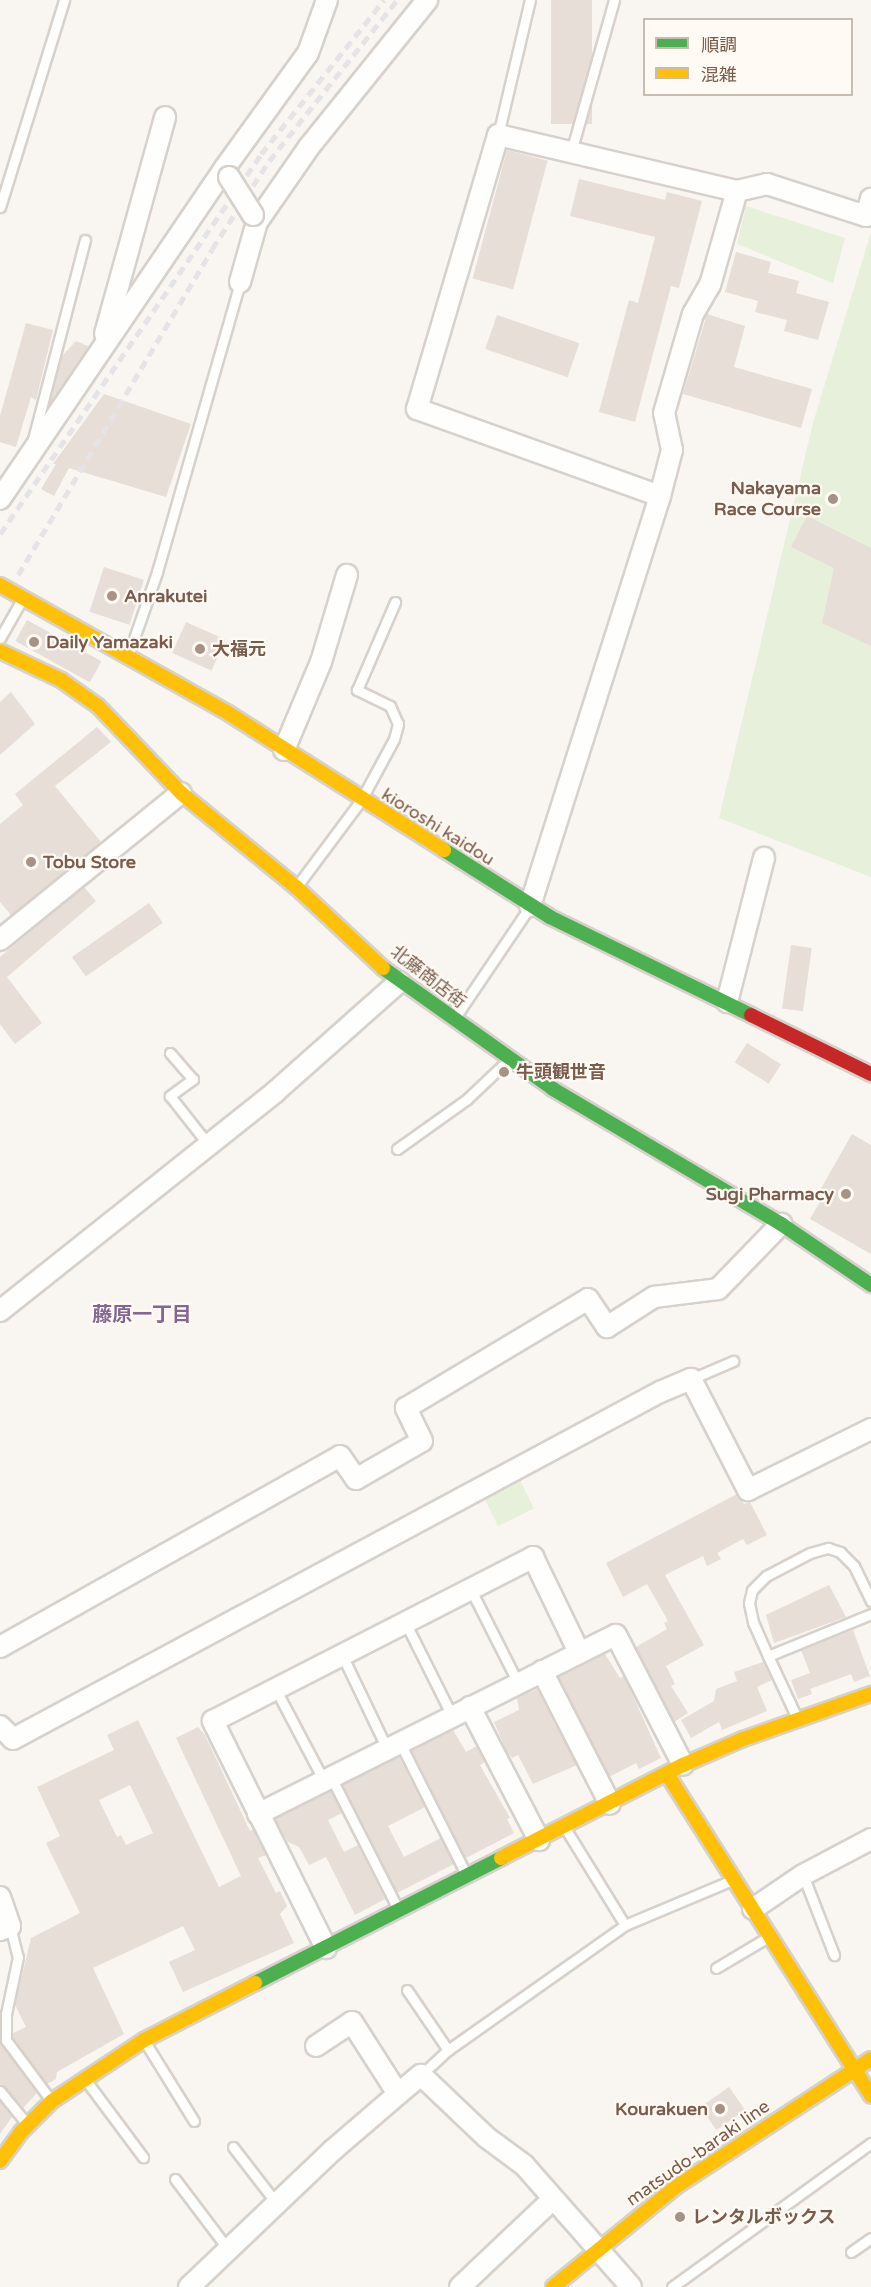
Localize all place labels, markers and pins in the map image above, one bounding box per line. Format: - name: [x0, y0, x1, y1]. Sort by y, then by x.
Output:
- place label: Nakayama Race Course: [714, 478, 821, 520]
- marker: Nakayama Race Course: [826, 492, 840, 506]
- place label: Anrakutei: [124, 585, 207, 607]
- marker: Anrakutei: [105, 589, 119, 603]
- place label: Daily Yamazaki: [46, 631, 173, 653]
- marker: Daily Yamazaki: [27, 635, 41, 649]
- place label: 大福元: [212, 638, 266, 660]
- marker: 大福元: [193, 642, 207, 656]
- place label: Tobu Store: [43, 851, 136, 873]
- marker: Tobu Store: [24, 855, 38, 869]
- place label: 牛頭観世音: [516, 1061, 606, 1083]
- marker: 牛頭観世音: [497, 1065, 511, 1079]
- place label: Sugi Pharmacy: [706, 1183, 834, 1205]
- marker: Sugi Pharmacy: [839, 1187, 853, 1201]
- place label: Kourakuen: [615, 2098, 708, 2120]
- marker: Kourakuen: [713, 2102, 727, 2116]
- place label: レンタルボックス: [692, 2206, 836, 2228]
- marker: レンタルボックス: [673, 2210, 687, 2224]

